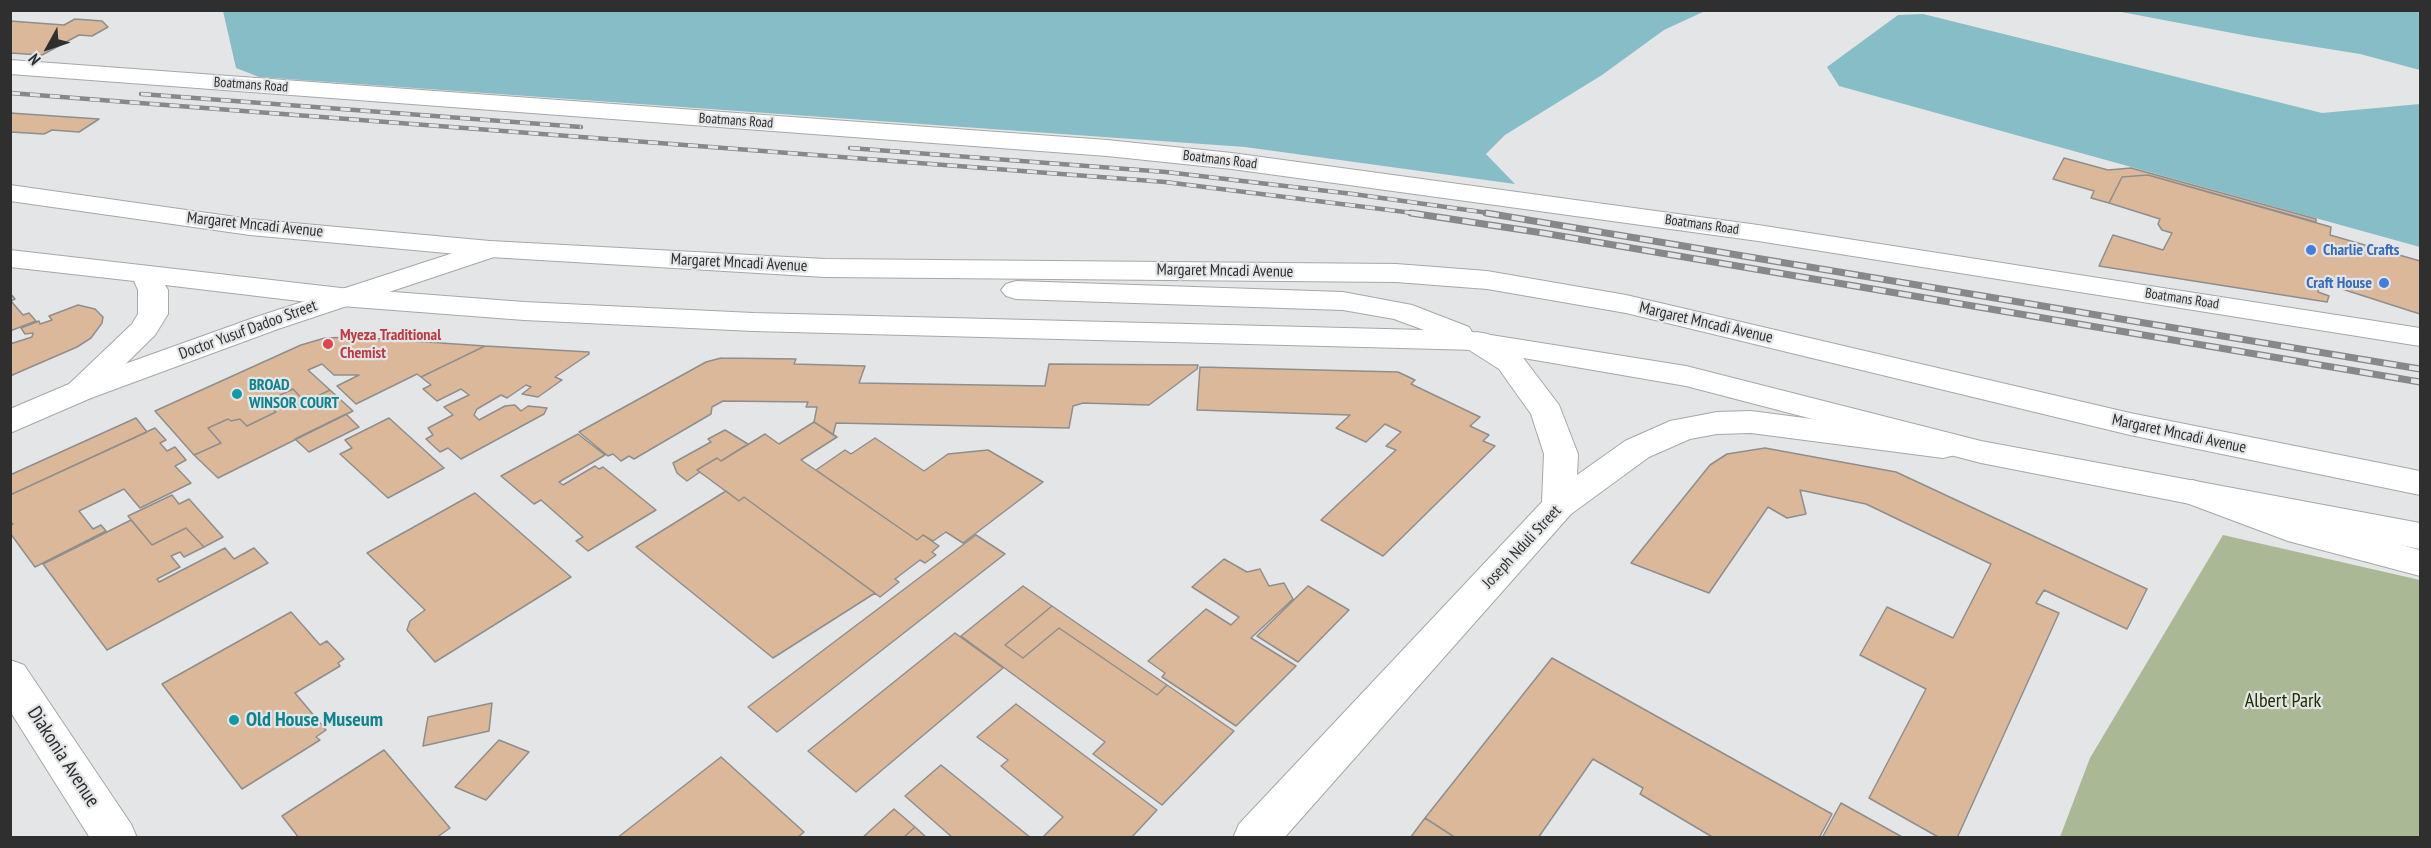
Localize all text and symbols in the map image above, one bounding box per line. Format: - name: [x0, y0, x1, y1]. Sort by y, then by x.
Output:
- north arrow: [18, 18, 78, 78]
- text: N: [24, 50, 45, 69]
- street label: Boatmans Road: [213, 74, 289, 96]
- street label: Boatmans Road: [698, 110, 774, 132]
- street label: Boatmans Road: [1182, 147, 1258, 173]
- street label: Margaret Mncadi Avenue: [186, 208, 324, 242]
- street label: Boatmans Road: [1664, 211, 1740, 239]
- place label: Charlie Crafts: [2323, 240, 2399, 260]
- marker: Charlie Crafts: [2304, 243, 2318, 257]
- street label: Margaret Mncadi Avenue: [670, 250, 808, 276]
- street label: Margaret Mncadi Avenue: [1157, 260, 1293, 282]
- place label: Craft House: [2306, 273, 2372, 293]
- marker: Craft House: [2377, 276, 2391, 290]
- street label: Boatmans Road: [2144, 285, 2220, 313]
- street label: Doctor Yusuf Dadoo Street: [177, 296, 319, 364]
- street label: Margaret Mncadi Avenue: [1637, 298, 1775, 348]
- place label: Myeza Traditional Chemist: [340, 325, 441, 363]
- marker: Myeza Traditional Chemist: [321, 337, 335, 351]
- place label: BROAD WINSOR COURT: [249, 375, 339, 413]
- marker: BROAD WINSOR COURT: [230, 387, 244, 401]
- street label: Margaret Mncadi Avenue: [2110, 410, 2248, 458]
- street label: Joseph Nduli Street: [1479, 502, 1565, 592]
- park label: Albert Park: [2245, 689, 2321, 713]
- street label: Diakonia Avenue: [22, 702, 104, 812]
- place label: Old House Museum: [246, 708, 383, 732]
- marker: Old House Museum: [227, 713, 241, 727]

